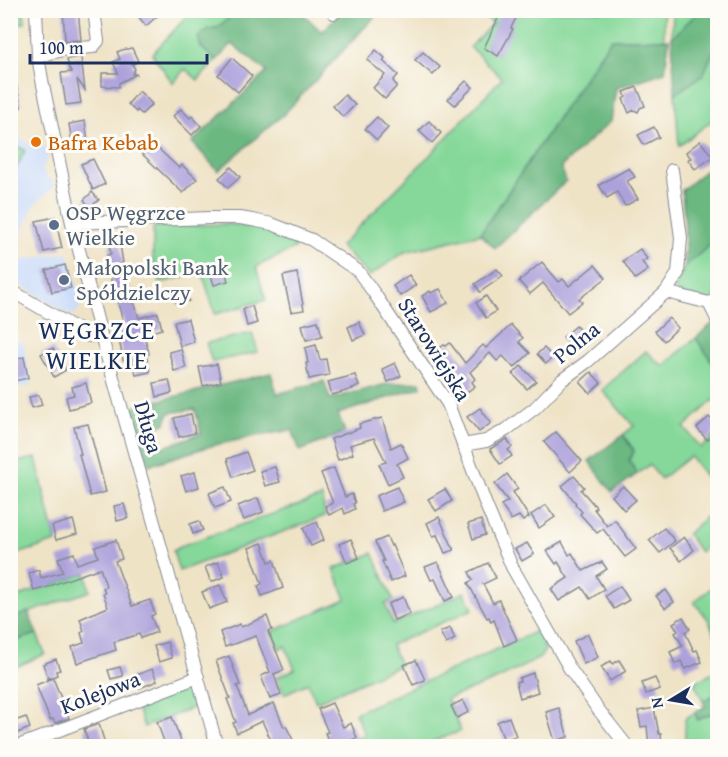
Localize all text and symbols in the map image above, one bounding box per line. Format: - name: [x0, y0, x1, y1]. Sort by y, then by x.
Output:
- scale bar: [30, 27, 207, 65]
- text: 100 m: [39, 34, 84, 61]
- place label: Bafra Kebab: [48, 126, 159, 158]
- marker: Bafra Kebab: [29, 135, 43, 149]
- place label: OSP Węgrzce Wielkie: [66, 196, 186, 253]
- marker: OSP Węgrzce Wielkie: [47, 218, 61, 232]
- place label: Małopolski Bank Spółdzielczy: [76, 251, 230, 308]
- marker: Małopolski Bank Spółdzielczy: [57, 273, 71, 287]
- street label: Starowiejska: [390, 291, 480, 408]
- district label: WĘGRZCE WIELKIE: [38, 310, 156, 379]
- street label: Polna: [546, 313, 607, 371]
- street label: Długa: [126, 397, 172, 457]
- street label: Kolejowa: [55, 662, 145, 722]
- north arrow: [641, 670, 701, 730]
- text: N: [643, 695, 669, 710]

